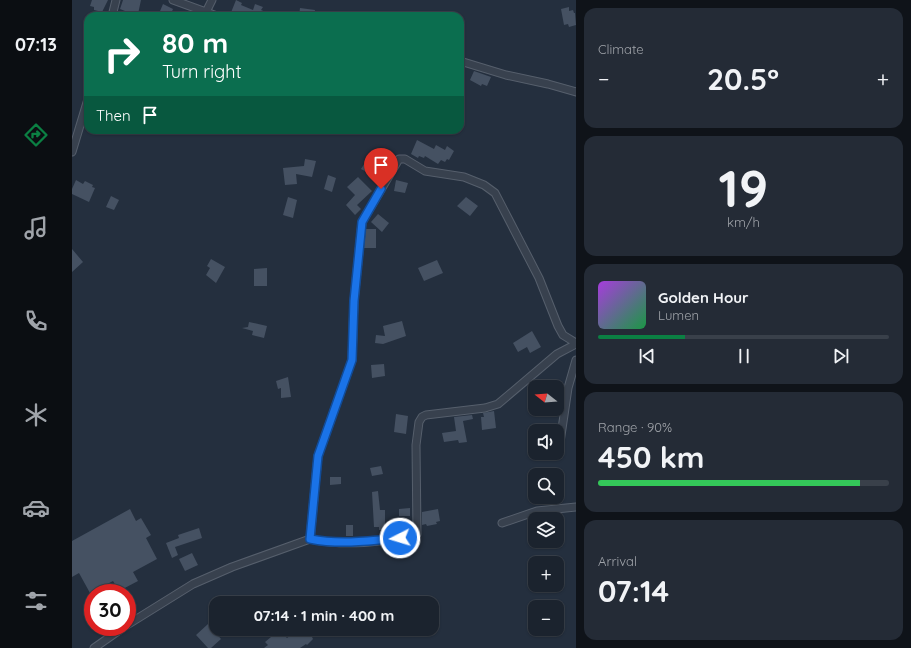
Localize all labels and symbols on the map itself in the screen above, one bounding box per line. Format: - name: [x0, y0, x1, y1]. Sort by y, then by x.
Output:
- pin: [364, 148, 398, 189]
- north arrow: [528, 380, 564, 416]
- position arrow: [379, 517, 421, 559]
- speed limit sign: 30: [84, 584, 136, 636]

